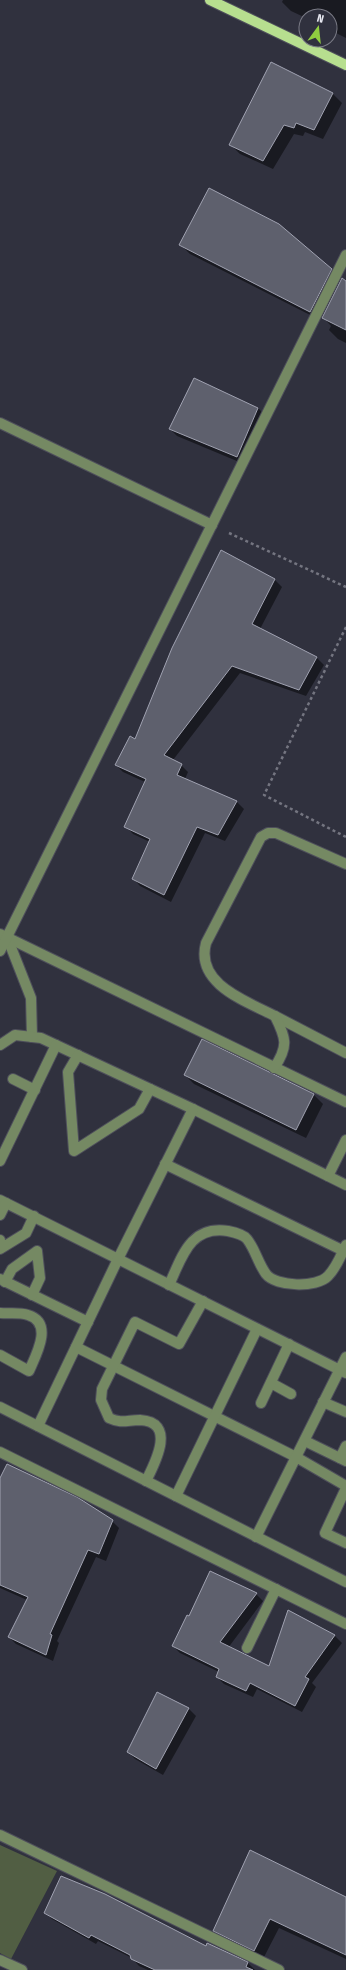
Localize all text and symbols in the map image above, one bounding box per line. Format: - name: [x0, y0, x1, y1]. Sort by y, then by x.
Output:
- north arrow: [298, 8, 338, 48]
- text: N: [316, 12, 325, 26]

